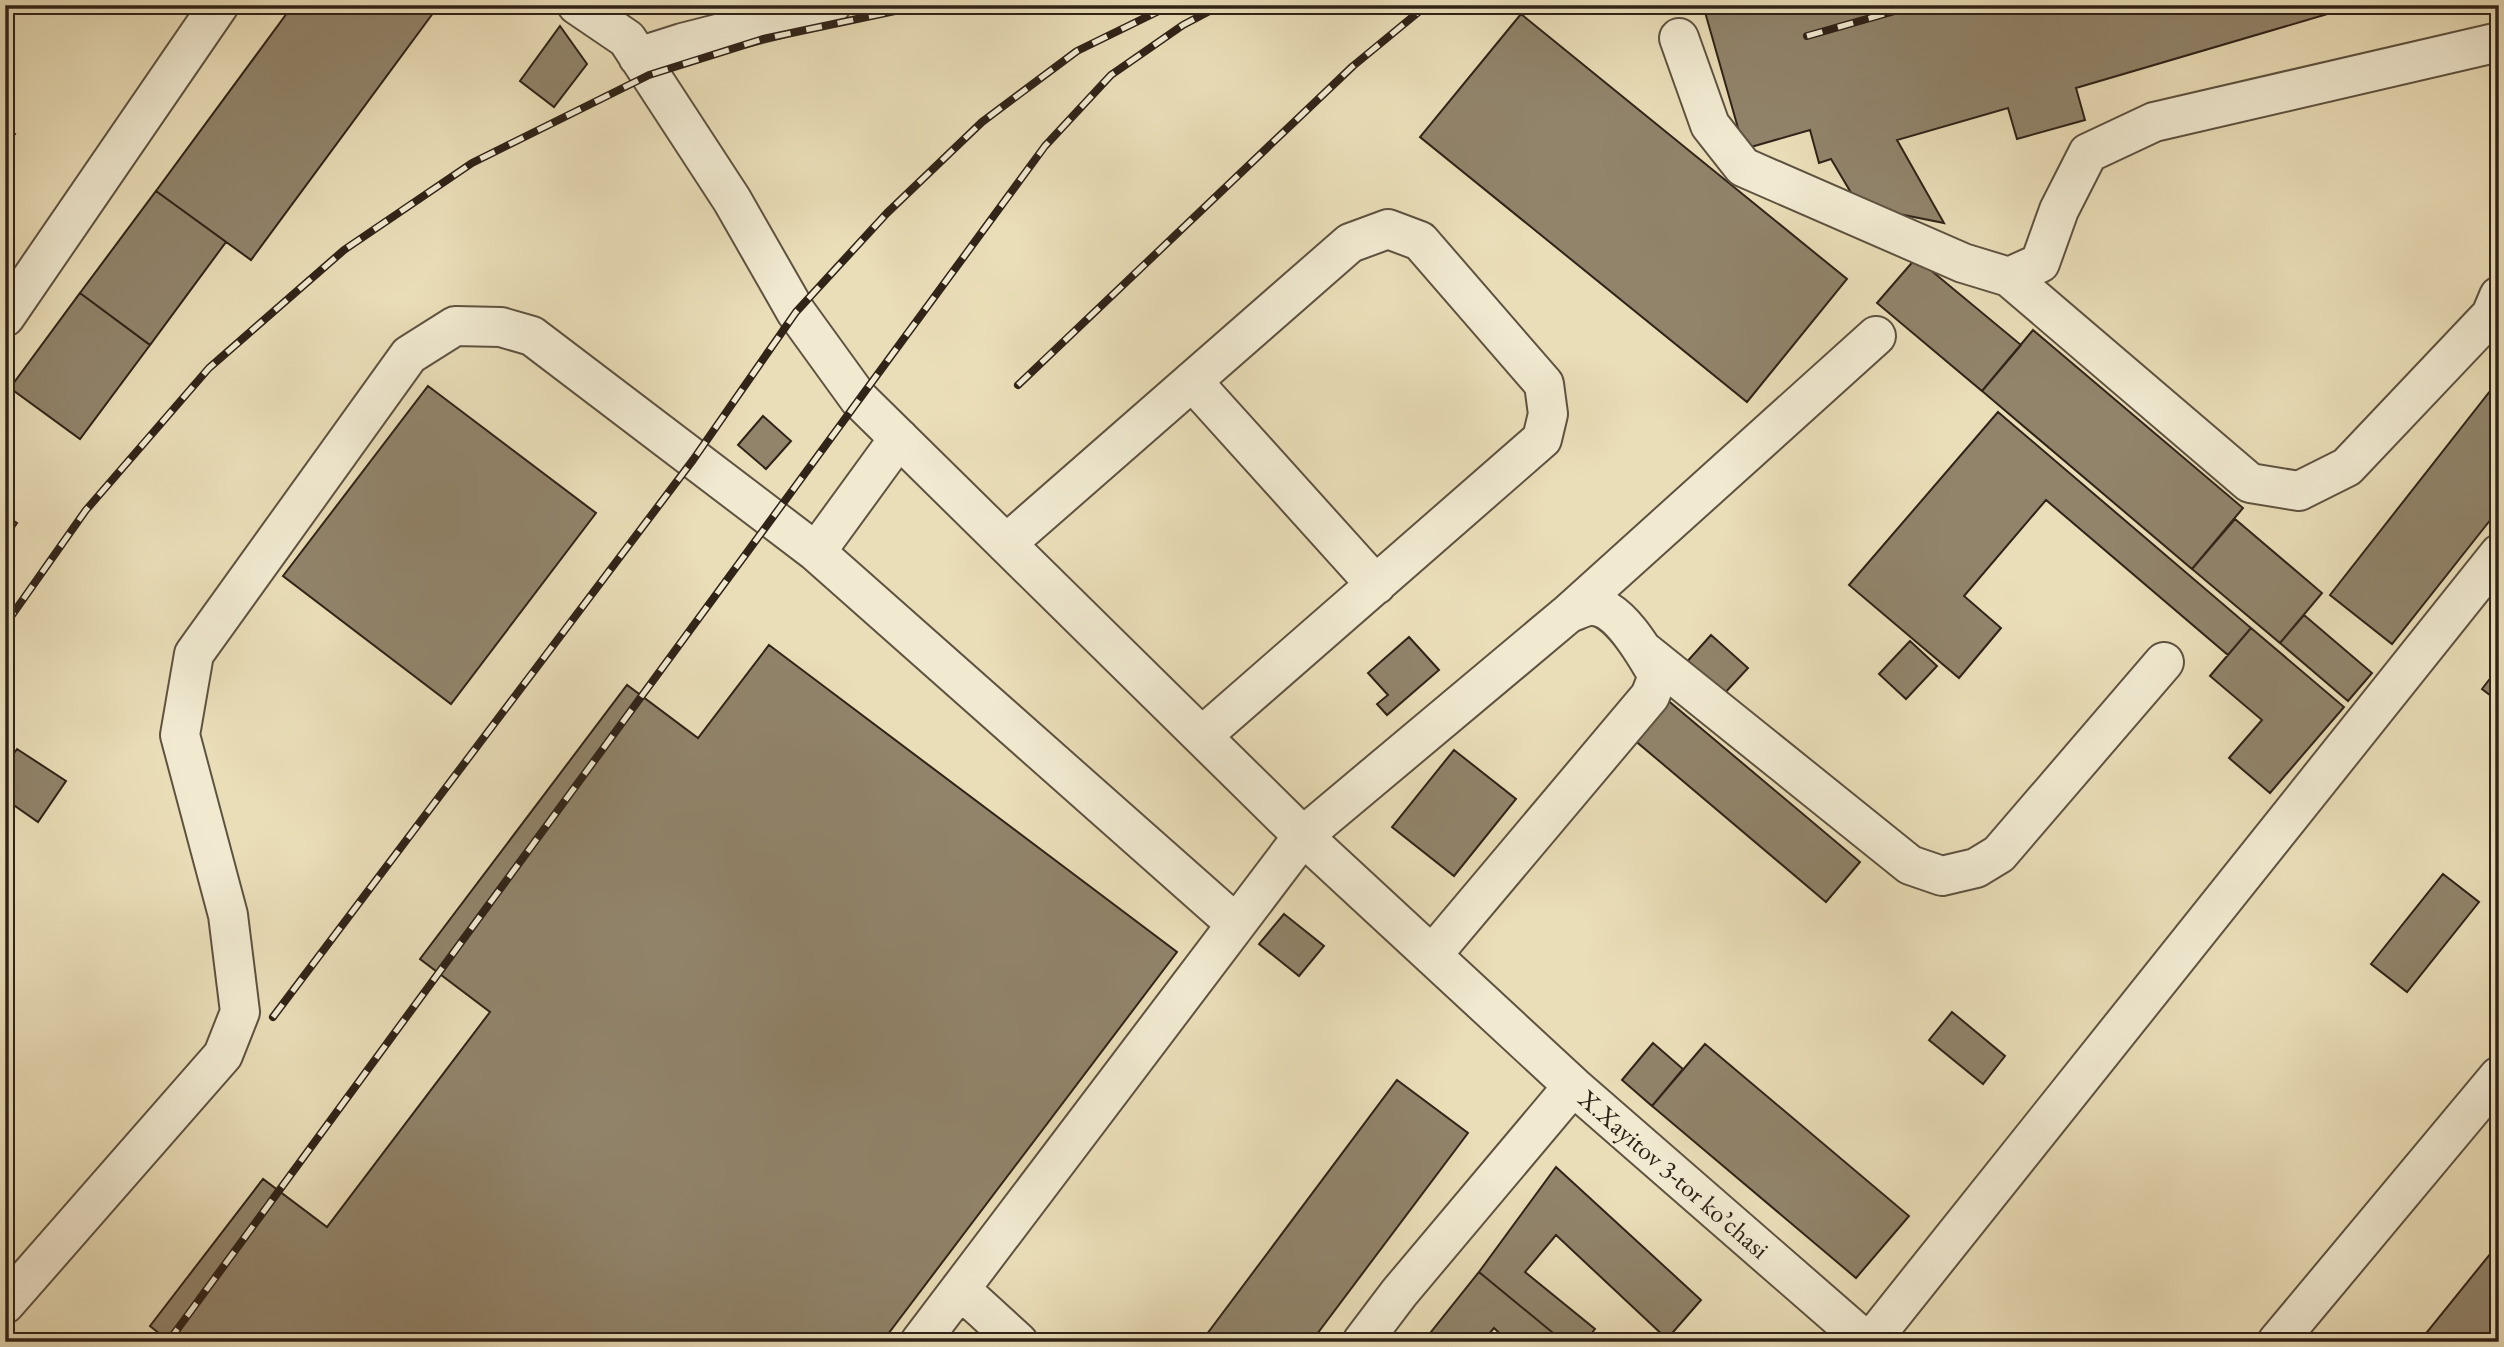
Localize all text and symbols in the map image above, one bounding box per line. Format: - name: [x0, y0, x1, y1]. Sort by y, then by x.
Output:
- street label: X.Xayitov 3-tor koʼchasi: [1571, 1081, 1776, 1266]

